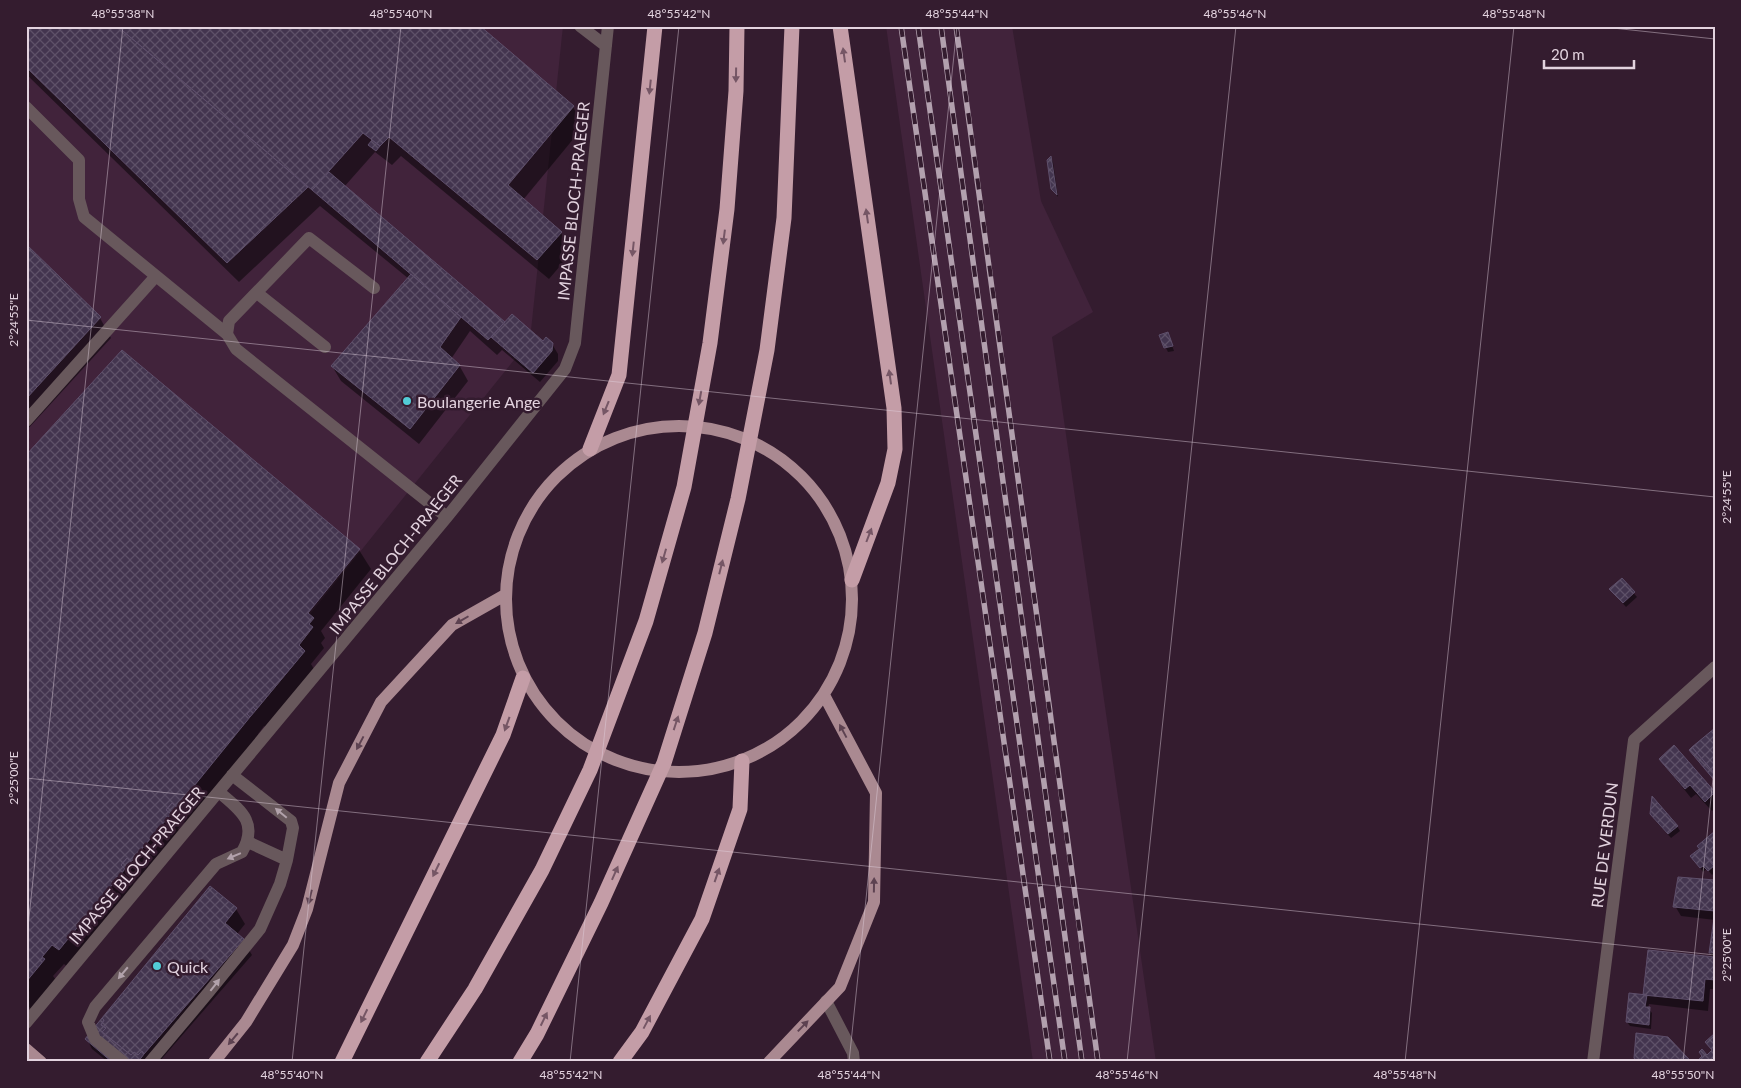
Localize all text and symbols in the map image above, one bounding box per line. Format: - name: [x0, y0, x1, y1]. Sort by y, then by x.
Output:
- text: 48°55'38"N: [92, 6, 154, 21]
- text: 48°55'40"N: [370, 6, 432, 21]
- text: 48°55'42"N: [648, 6, 710, 21]
- text: 48°55'44"N: [926, 6, 988, 21]
- text: 48°55'46"N: [1204, 6, 1266, 21]
- text: 48°55'48"N: [1483, 6, 1545, 21]
- scale bar: [1544, 38, 1634, 70]
- text: 20 m: [1551, 45, 1585, 63]
- one-way arrow: [840, 46, 848, 62]
- one-way arrow: [732, 67, 740, 83]
- one-way arrow: [646, 79, 654, 95]
- street label: IMPASSE BLOCH-PRAEGER: [553, 101, 593, 301]
- one-way arrow: [863, 207, 871, 223]
- one-way arrow: [720, 229, 728, 245]
- one-way arrow: [629, 241, 637, 257]
- text: 2°24'55"E: [6, 293, 21, 347]
- one-way arrow: [886, 368, 894, 384]
- one-way arrow: [695, 390, 703, 406]
- place label: Boulangerie Ange: [417, 392, 541, 411]
- marker: Boulangerie Ange: [401, 395, 413, 407]
- one-way arrow: [602, 401, 610, 416]
- street label: IMPASSE BLOCH-PRAEGER: [325, 470, 465, 638]
- text: 2°24'55"E: [1719, 470, 1734, 524]
- one-way arrow: [865, 527, 873, 542]
- one-way arrow: [660, 548, 668, 564]
- one-way arrow: [717, 559, 725, 574]
- one-way arrow: [456, 615, 469, 624]
- one-way arrow: [673, 715, 681, 730]
- one-way arrow: [503, 716, 510, 731]
- one-way arrow: [839, 724, 847, 739]
- one-way arrow: [356, 736, 364, 750]
- text: 2°25'00"E: [6, 751, 21, 805]
- street label: RUE DE VERDUN: [1587, 781, 1621, 909]
- street label: IMPASSE BLOCH-PRAEGER: [65, 782, 207, 948]
- one-way arrow: [275, 808, 288, 819]
- one-way arrow: [227, 853, 241, 861]
- one-way arrow: [432, 863, 440, 877]
- one-way arrow: [611, 866, 619, 880]
- one-way arrow: [714, 868, 721, 883]
- one-way arrow: [870, 877, 878, 893]
- one-way arrow: [306, 889, 314, 904]
- text: 2°25'00"E: [1719, 928, 1734, 982]
- place label: Quick: [167, 957, 209, 976]
- marker: Quick: [151, 960, 163, 972]
- one-way arrow: [118, 966, 129, 979]
- one-way arrow: [210, 979, 221, 992]
- one-way arrow: [360, 1008, 368, 1023]
- one-way arrow: [540, 1012, 548, 1026]
- one-way arrow: [643, 1014, 651, 1029]
- one-way arrow: [797, 1021, 809, 1033]
- one-way arrow: [228, 1032, 239, 1045]
- text: 48°55'40"N: [261, 1067, 323, 1082]
- text: 48°55'42"N: [540, 1067, 602, 1082]
- text: 48°55'44"N: [818, 1067, 880, 1082]
- text: 48°55'46"N: [1096, 1067, 1158, 1082]
- text: 48°55'48"N: [1374, 1067, 1436, 1082]
- text: 48°55'50"N: [1652, 1067, 1714, 1082]

